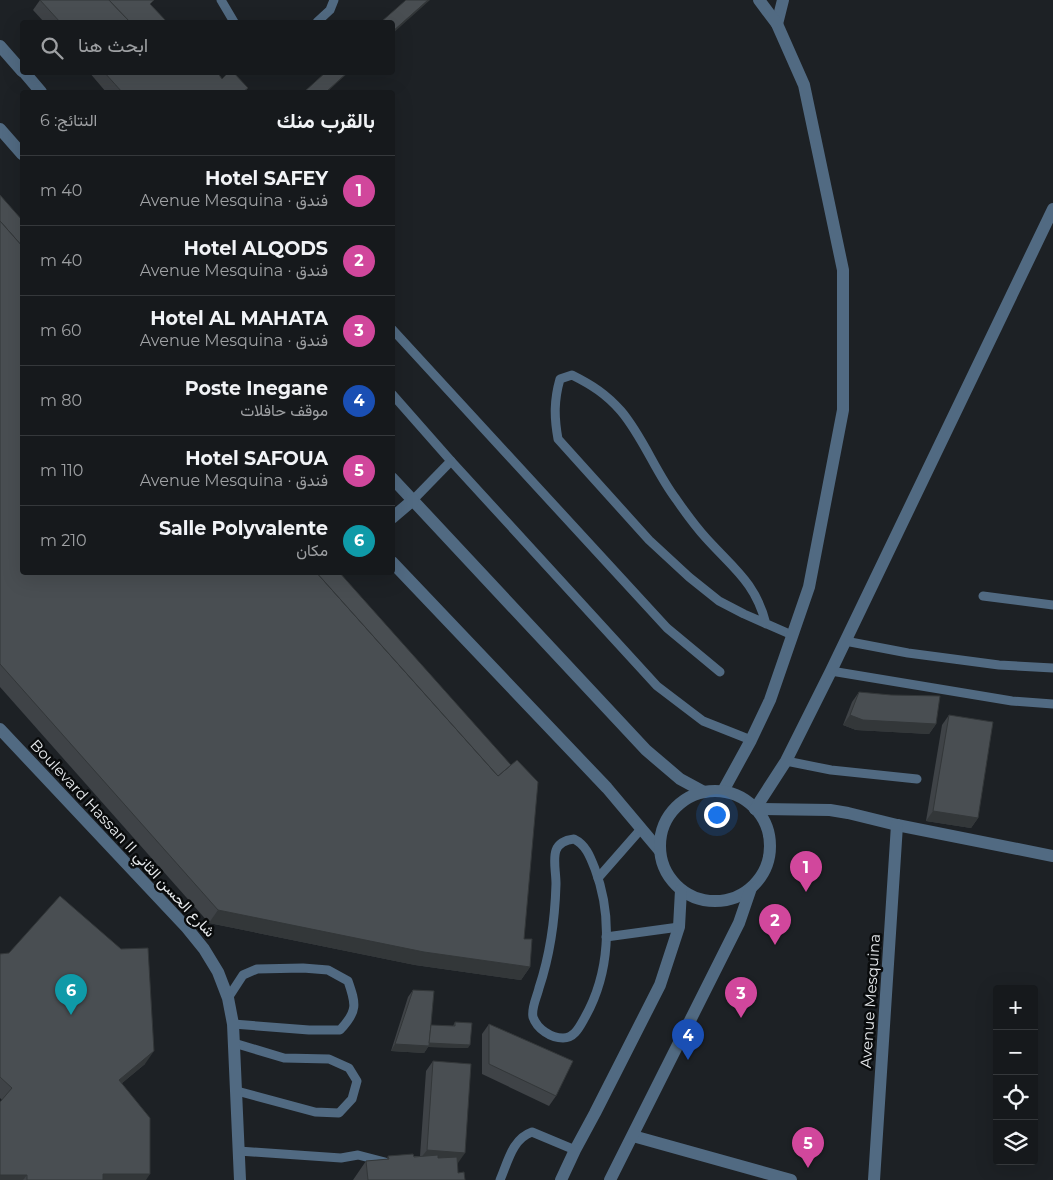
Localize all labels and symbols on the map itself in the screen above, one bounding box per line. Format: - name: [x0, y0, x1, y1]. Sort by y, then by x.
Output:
- street label: Boulevard Hassan II شارع الحسن الثاني: [23, 735, 220, 943]
- your location: [704, 802, 730, 828]
- pin: 1: [790, 851, 822, 892]
- pin: 2: [759, 904, 791, 945]
- street label: Avenue Mesquina: [856, 933, 884, 1069]
- pin: 6: [55, 974, 87, 1015]
- pin: 3: [725, 977, 757, 1018]
- pin: 4: [672, 1019, 704, 1060]
- pin: 5: [792, 1127, 824, 1168]

